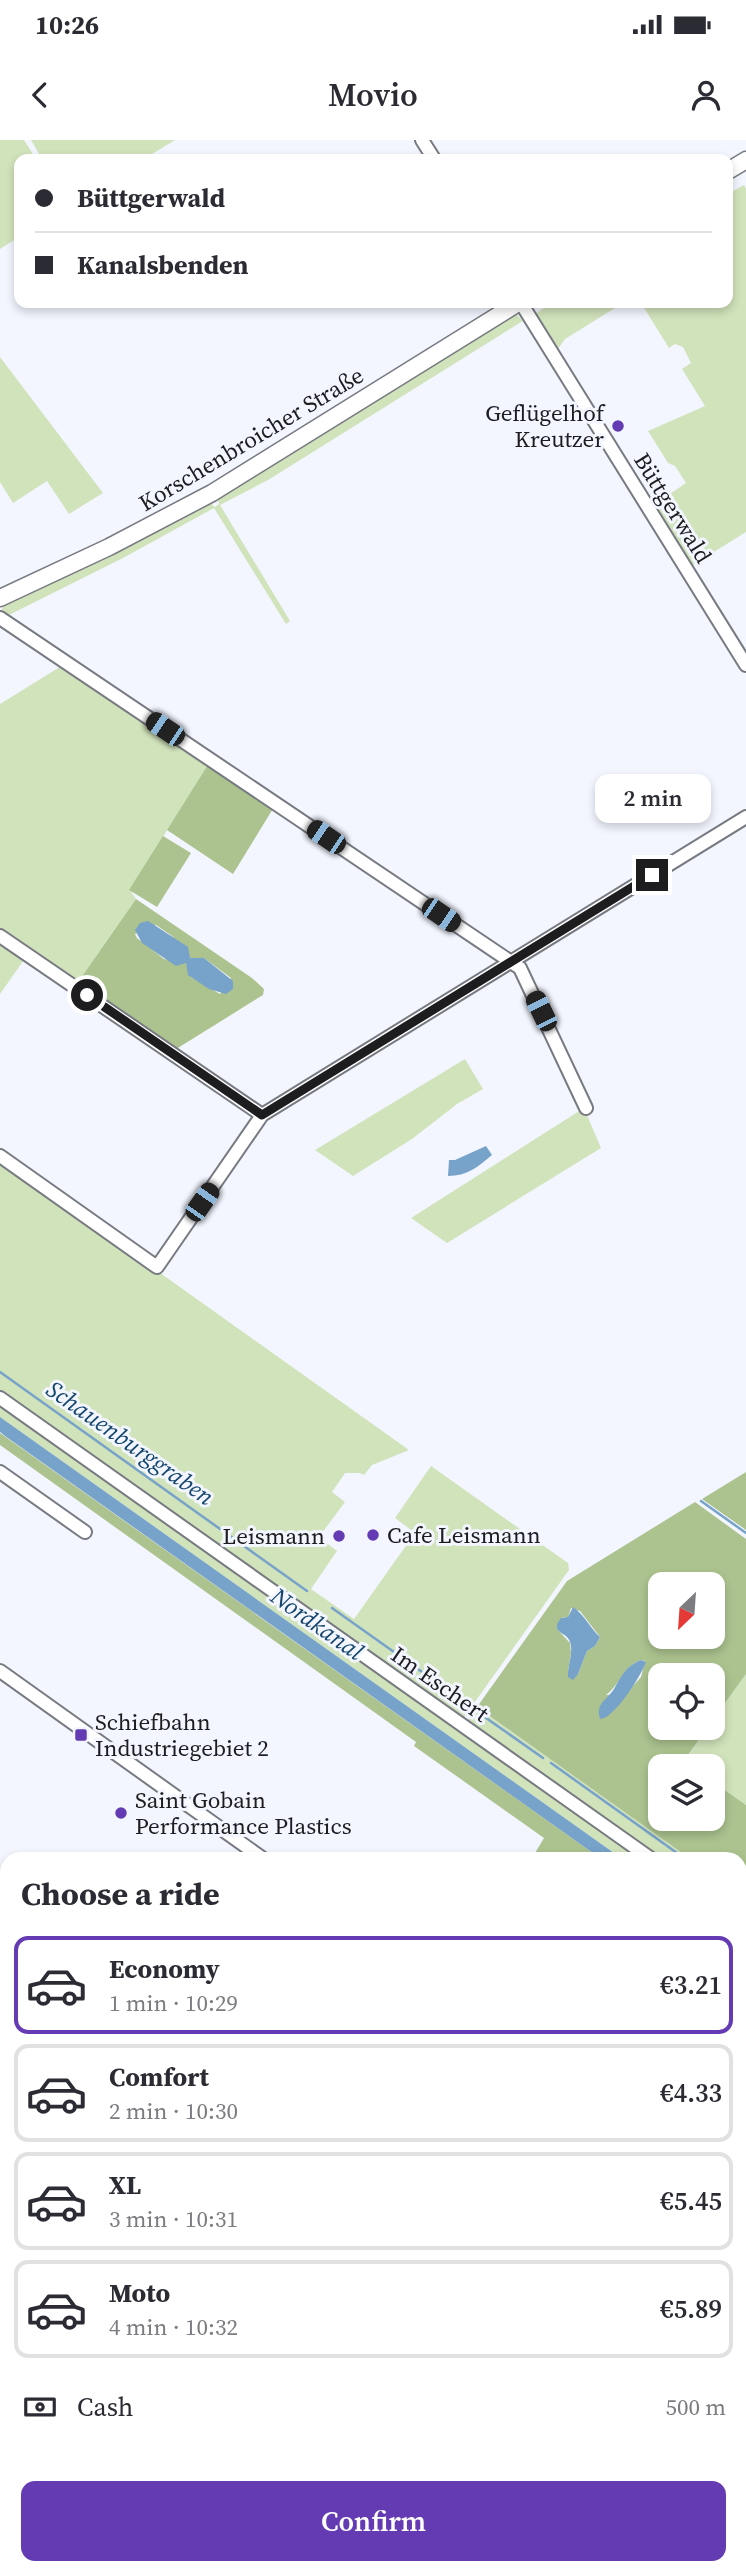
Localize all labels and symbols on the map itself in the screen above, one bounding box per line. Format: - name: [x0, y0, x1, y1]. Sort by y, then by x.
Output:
- street label: Korschenbroicher Straße: [133, 359, 369, 519]
- place label: Geflügelhof Kreutzer: [485, 397, 606, 455]
- marker: Geflügelhof Kreutzer: [610, 418, 626, 434]
- street label: Büttgerwald: [626, 447, 720, 569]
- car: [142, 709, 189, 749]
- callout: 2 min: [594, 774, 710, 822]
- car: [303, 817, 350, 857]
- route end: [636, 859, 668, 891]
- car: [418, 895, 465, 935]
- route start: [71, 979, 103, 1011]
- car: [523, 988, 560, 1034]
- car: [182, 1179, 223, 1225]
- water label: Schauenburggraben: [40, 1372, 221, 1513]
- place label: Cafe Leismann: [387, 1519, 541, 1551]
- place label: Leismann: [223, 1520, 325, 1552]
- marker: Cafe Leismann: [365, 1527, 381, 1543]
- marker: Leismann: [331, 1528, 347, 1544]
- north arrow: [648, 1572, 724, 1648]
- water label: Nordkanal: [263, 1579, 371, 1668]
- street label: Im Eschert: [385, 1639, 496, 1730]
- place label: Schiefbahn Industriegebiet 2: [95, 1706, 269, 1764]
- marker: Schiefbahn Industriegebiet 2: [73, 1727, 89, 1743]
- place label: Saint Gobain Performance Plastics: [135, 1784, 352, 1842]
- marker: Saint Gobain Performance Plastics: [113, 1805, 129, 1821]

